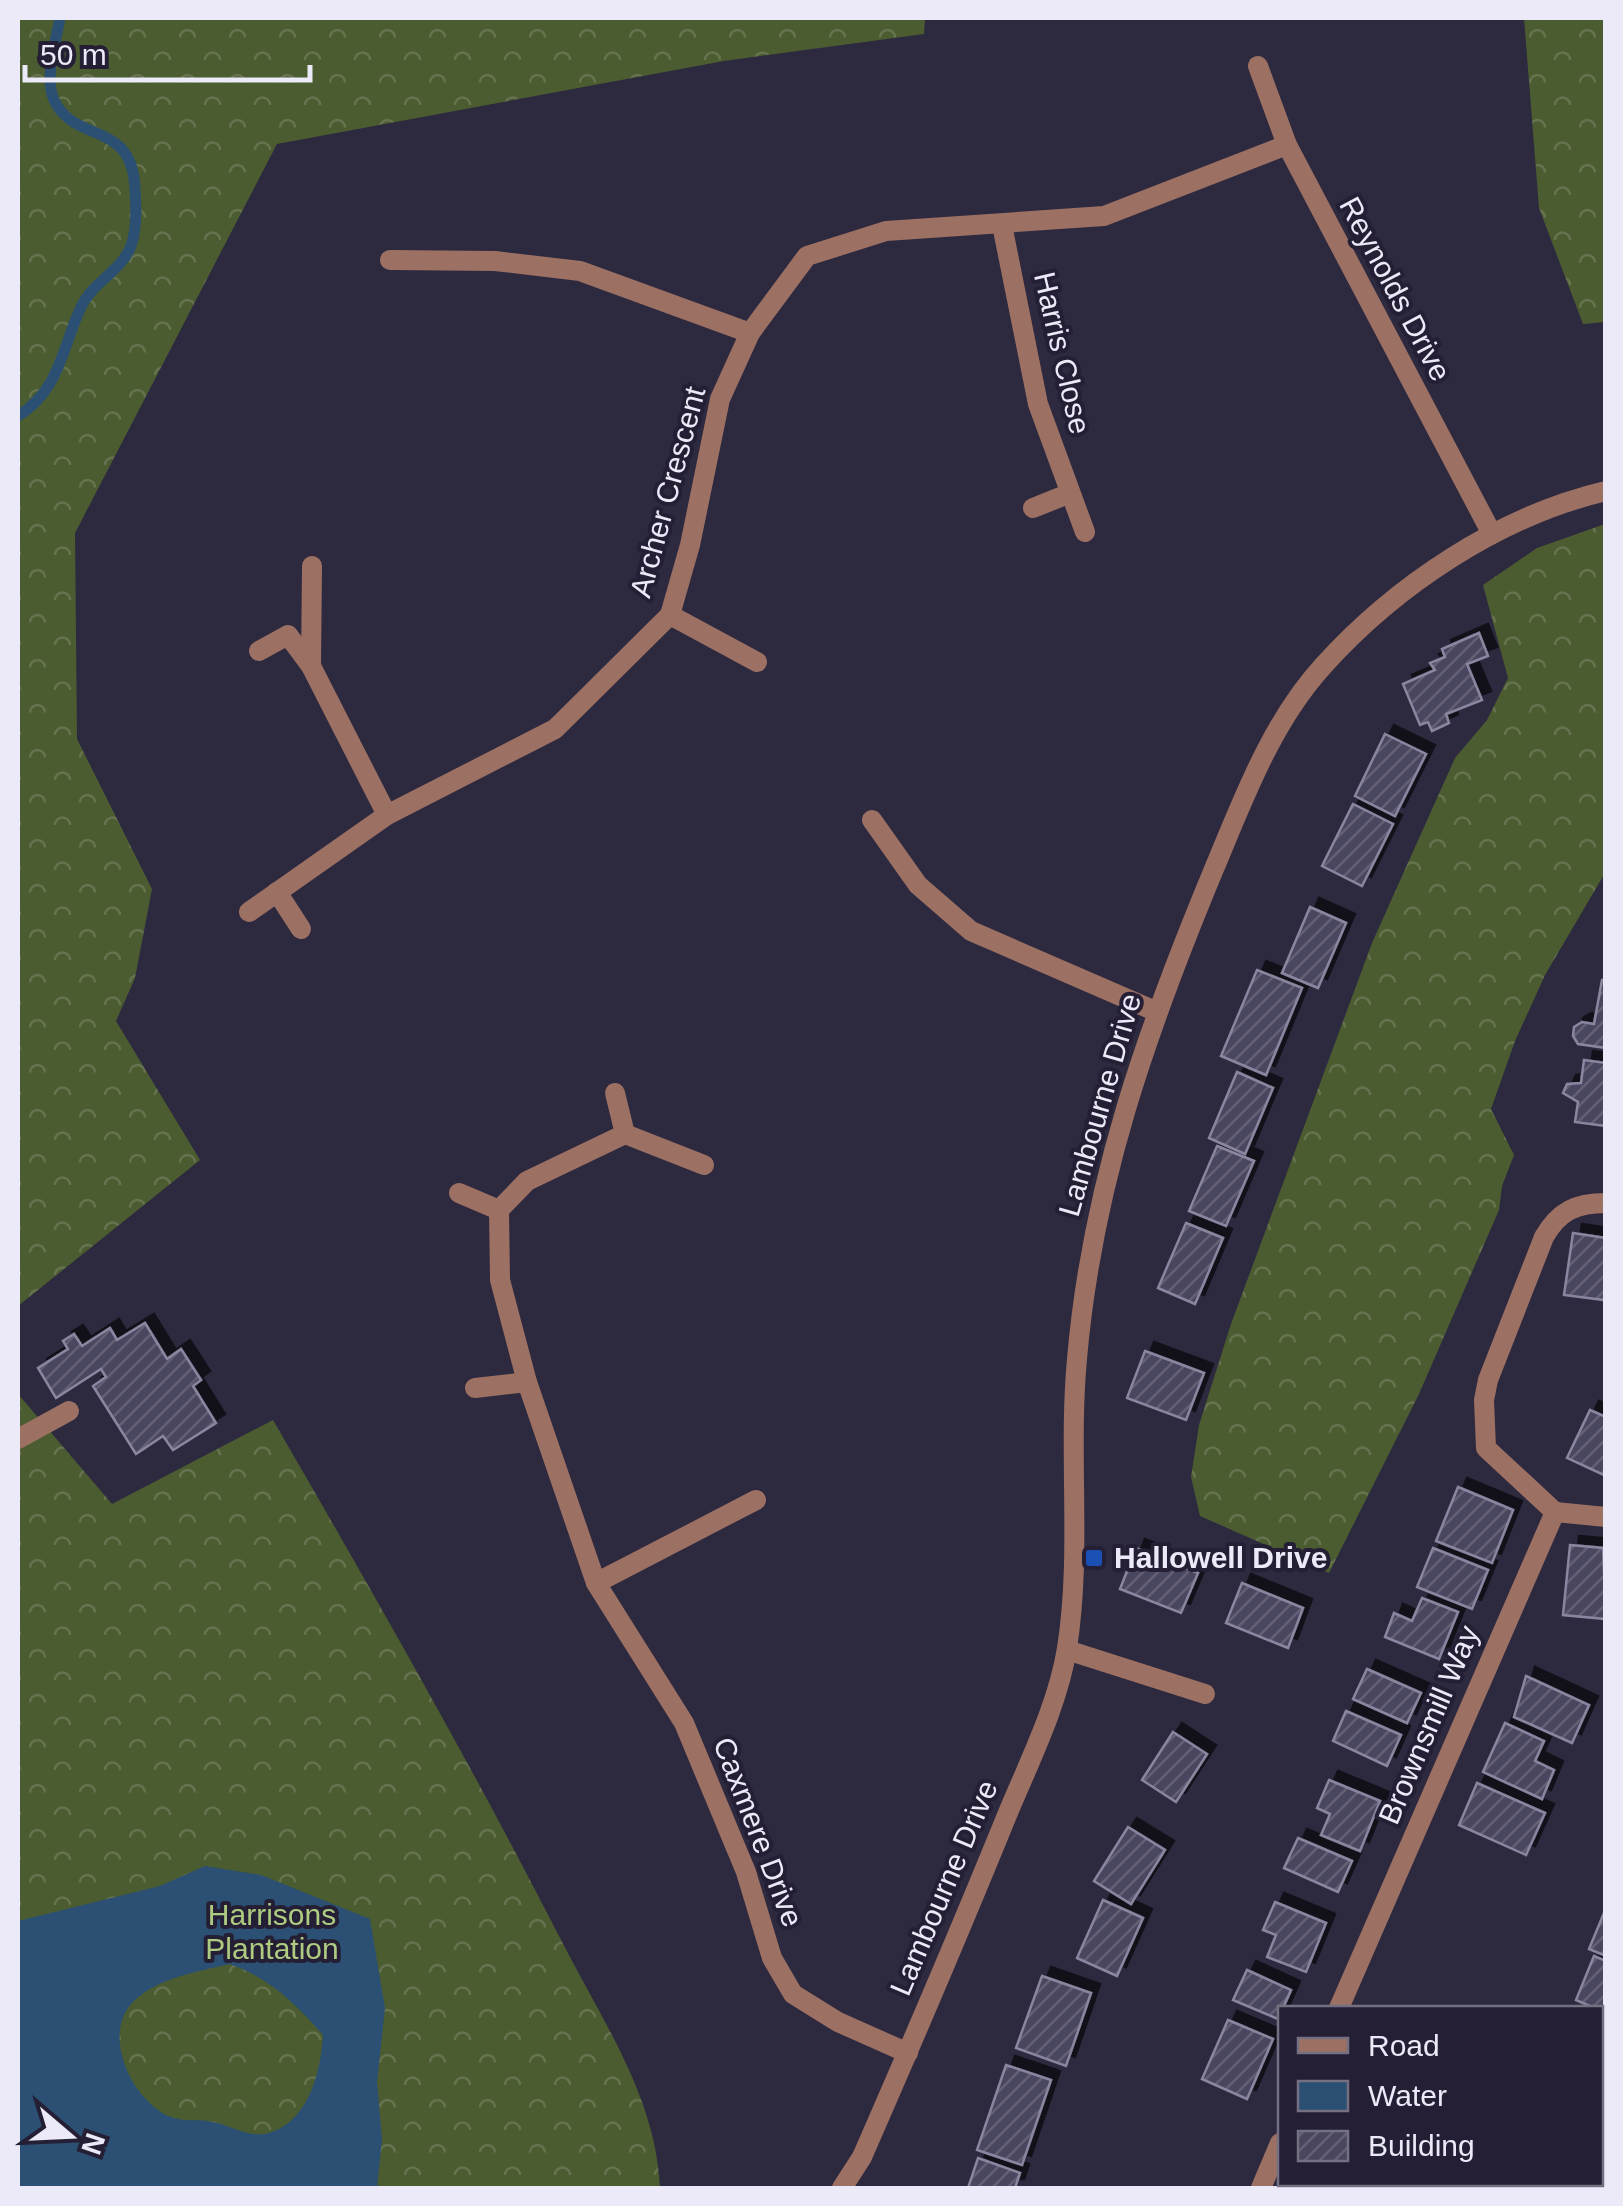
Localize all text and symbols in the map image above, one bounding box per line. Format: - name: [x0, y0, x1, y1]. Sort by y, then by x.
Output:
- scale bar: [25, 20, 310, 82]
- text: 50 m: [40, 38, 107, 71]
- street label: Reynolds Drive: [1333, 191, 1458, 386]
- street label: Harris Close: [1028, 269, 1097, 437]
- street label: Archer Crescent: [624, 382, 712, 601]
- street label: Lambourne Drive: [1052, 990, 1147, 1220]
- place label: Hallowell Drive: [1114, 1541, 1327, 1574]
- marker: Hallowell Drive: [1083, 1547, 1105, 1569]
- street label: Brownsmill Way: [1372, 1621, 1485, 1829]
- street label: Caxmere Drive: [707, 1733, 810, 1931]
- street label: Lambourne Drive: [883, 1775, 1004, 2000]
- park label: Harrisons Plantation: [205, 1898, 339, 1965]
- legend: [1278, 2006, 1603, 2186]
- text: Road: [1368, 2029, 1440, 2062]
- text: Water: [1368, 2079, 1447, 2112]
- north arrow: [20, 2086, 120, 2186]
- text: N: [75, 2129, 111, 2159]
- text: Building: [1368, 2129, 1475, 2162]

